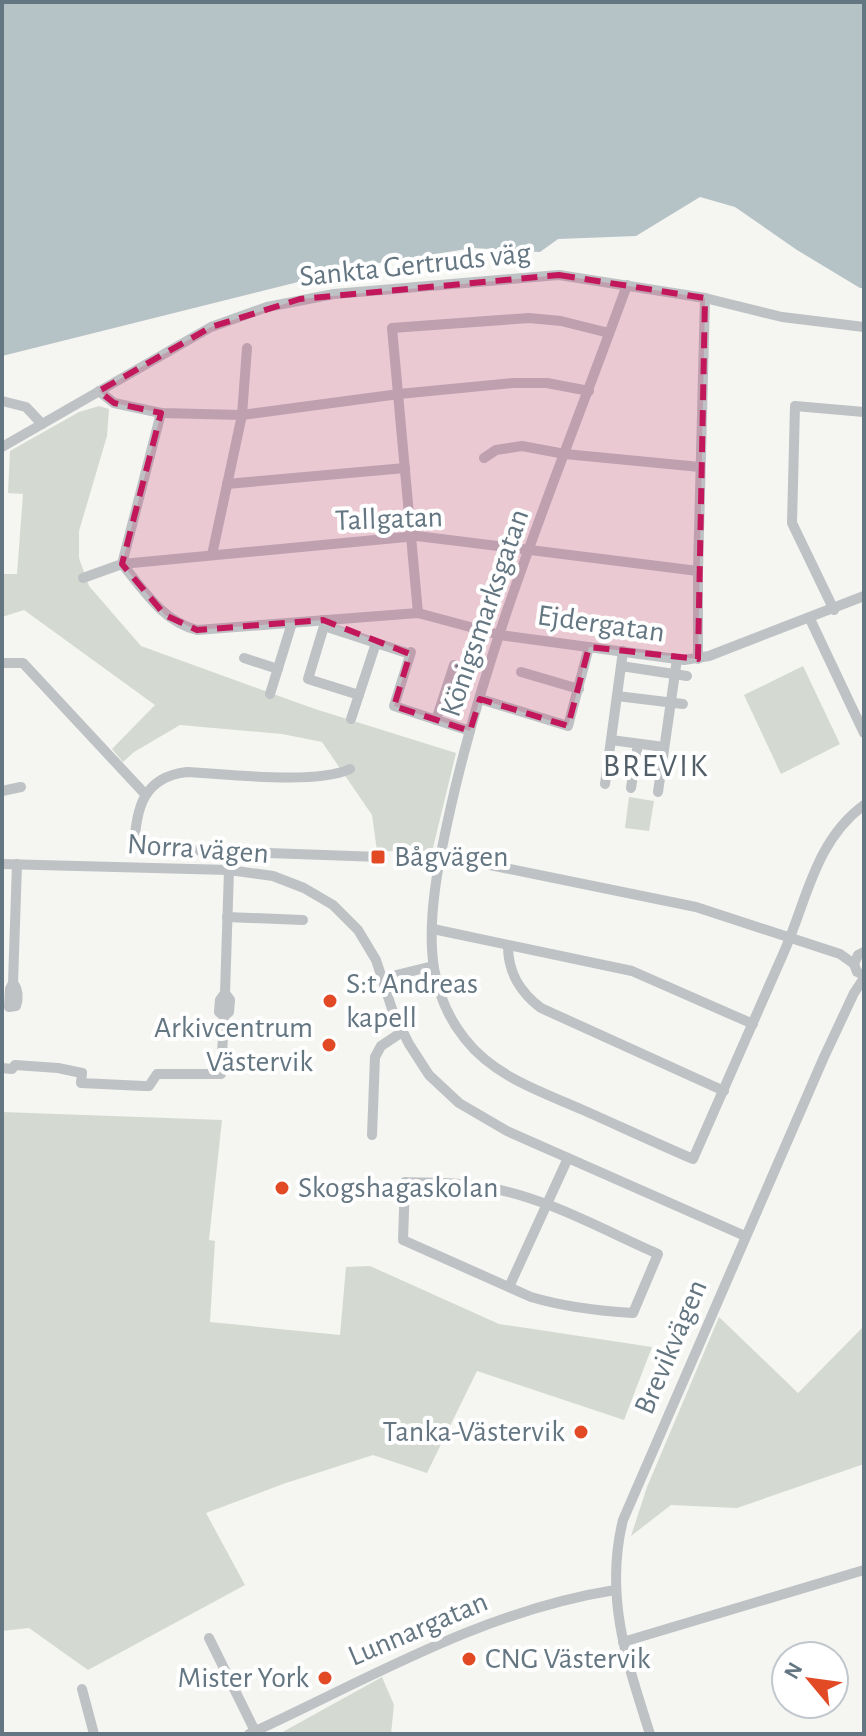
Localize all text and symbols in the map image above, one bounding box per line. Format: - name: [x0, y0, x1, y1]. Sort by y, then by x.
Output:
- street label: Sankta Gertruds väg: [298, 238, 533, 292]
- street label: Tallgatan: [334, 502, 444, 536]
- street label: Königsmarksgatan: [435, 505, 535, 721]
- street label: Ejdergatan: [535, 600, 667, 648]
- district label: BREVIK: [603, 750, 709, 782]
- street label: Norra vägen: [126, 829, 270, 869]
- place label: Bågvägen: [394, 842, 509, 872]
- marker: Bågvägen: [369, 848, 387, 866]
- place label: S:t Andreas kapell: [346, 969, 478, 1033]
- marker: S:t Andreas kapell: [321, 992, 339, 1010]
- place label: Arkivcentrum Västervik: [154, 1013, 313, 1077]
- marker: Arkivcentrum Västervik: [320, 1036, 338, 1054]
- place label: Skogshagaskolan: [298, 1173, 499, 1203]
- marker: Skogshagaskolan: [273, 1179, 291, 1197]
- street label: Brevikvägen: [629, 1275, 713, 1419]
- place label: Tanka-Västervik: [383, 1417, 565, 1447]
- marker: Tanka-Västervik: [572, 1423, 590, 1441]
- street label: Lunnargatan: [344, 1586, 492, 1672]
- north arrow: [770, 1640, 850, 1720]
- place label: CNG Västervik: [485, 1644, 651, 1674]
- marker: CNG Västervik: [460, 1650, 478, 1668]
- text: N: [780, 1659, 807, 1683]
- place label: Mister York: [178, 1663, 309, 1693]
- marker: Mister York: [316, 1669, 334, 1687]

